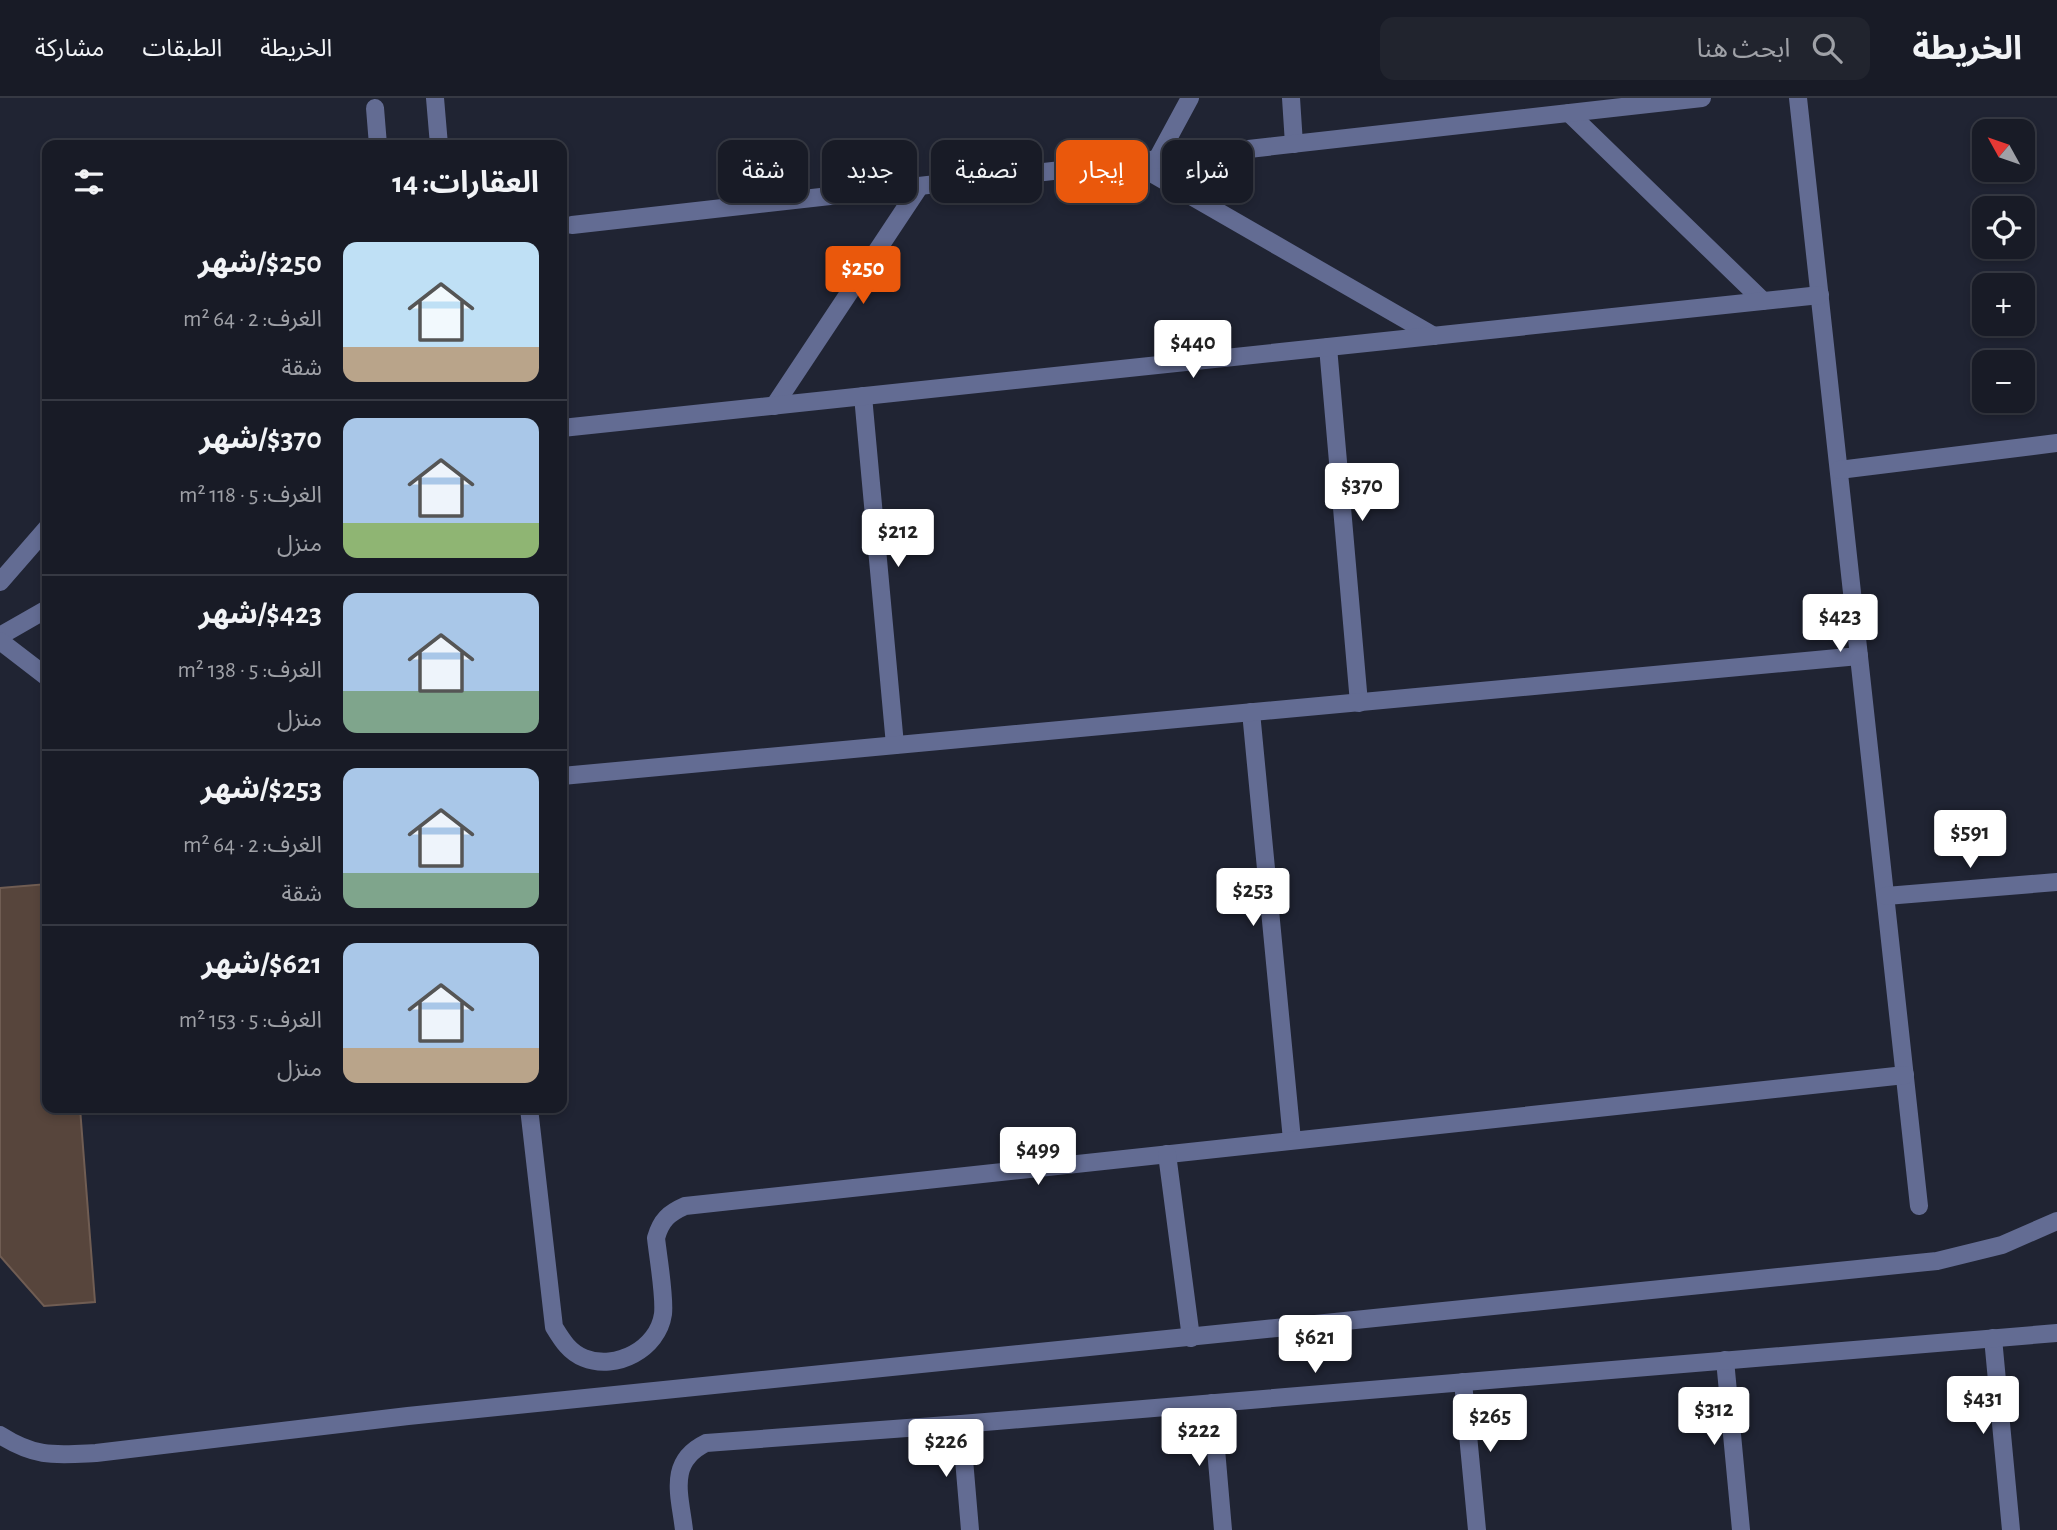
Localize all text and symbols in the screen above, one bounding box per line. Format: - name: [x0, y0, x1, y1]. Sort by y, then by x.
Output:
- search box: [1380, 17, 1870, 80]
- icon: search: [1808, 29, 1846, 67]
- text: الخريطة: [1912, 33, 2022, 66]
- text: ابحث هنا: [1697, 36, 1790, 62]
- text: مشاركة: [35, 37, 104, 61]
- text: الطبقات: [142, 37, 222, 61]
- text: الخريطة: [260, 37, 332, 61]
- north arrow: [1972, 119, 2035, 182]
- map controls: [1972, 119, 2035, 413]
- chip: شقة: [718, 140, 808, 203]
- chip: جديد: [822, 140, 917, 203]
- chip: تصفية: [931, 140, 1042, 203]
- chip: إيجار: [1056, 140, 1148, 203]
- chip: شراء: [1162, 140, 1253, 203]
- icon: filters: [70, 163, 108, 201]
- text: العقارات: 14: [392, 168, 539, 198]
- button: locate: [1972, 196, 2035, 259]
- pin: $250: [822, 246, 904, 306]
- text: $250/شهر: [198, 248, 322, 278]
- text: $250: [841, 257, 885, 280]
- icon: home: [399, 270, 483, 354]
- button: +: [1972, 273, 2035, 336]
- text: الغرف: 2 · 64 m²: [183, 308, 322, 331]
- pin: $440: [1152, 320, 1234, 380]
- text: $440: [1170, 331, 1216, 354]
- button: −: [1972, 350, 2035, 413]
- text: شقة: [281, 357, 322, 380]
- text: $370/شهر: [199, 424, 322, 454]
- icon: home: [399, 446, 483, 530]
- pin: $370: [1321, 464, 1403, 523]
- text: $370: [1341, 474, 1383, 497]
- text: الغرف: 5 · 118 m²: [179, 484, 322, 507]
- pin: $212: [857, 510, 939, 569]
- text: $212: [878, 520, 918, 543]
- text: منزل: [277, 533, 322, 556]
- pin: $423: [1799, 594, 1881, 654]
- text: $423/شهر: [199, 599, 322, 629]
- text: $423: [1819, 605, 1861, 628]
- icon: home: [399, 621, 483, 705]
- text: الغرف: 5 · 138 m²: [177, 659, 322, 682]
- text: منزل: [277, 708, 322, 731]
- text: $253/شهر: [201, 774, 322, 804]
- icon: home: [399, 796, 483, 880]
- pin: $591: [1929, 810, 2011, 870]
- text: $591: [1950, 821, 1990, 844]
- text: الغرف: 2 · 64 m²: [183, 834, 322, 857]
- pin: $253: [1212, 868, 1294, 928]
- text: $253: [1232, 879, 1274, 902]
- text: شقة: [281, 883, 322, 906]
- text: $621/شهر: [201, 949, 322, 979]
- icon: home: [399, 971, 483, 1055]
- text: الغرف: 5 · 153 m²: [179, 1009, 322, 1032]
- text: منزل: [277, 1058, 322, 1081]
- pin: $499: [997, 1128, 1079, 1187]
- text: $499: [1016, 1138, 1060, 1161]
- pin: $621: [1274, 1316, 1356, 1375]
- text: $621: [1295, 1326, 1335, 1349]
- pin: $431: [1942, 1376, 2024, 1436]
- text: $431: [1963, 1387, 2003, 1410]
- pin: $312: [1673, 1388, 1755, 1447]
- pin: $265: [1449, 1394, 1531, 1454]
- text: $312: [1694, 1398, 1734, 1421]
- text: $265: [1469, 1405, 1511, 1428]
- pin: $222: [1158, 1408, 1240, 1468]
- text: $222: [1178, 1419, 1220, 1442]
- pin: $226: [905, 1420, 987, 1479]
- text: $226: [924, 1430, 968, 1453]

